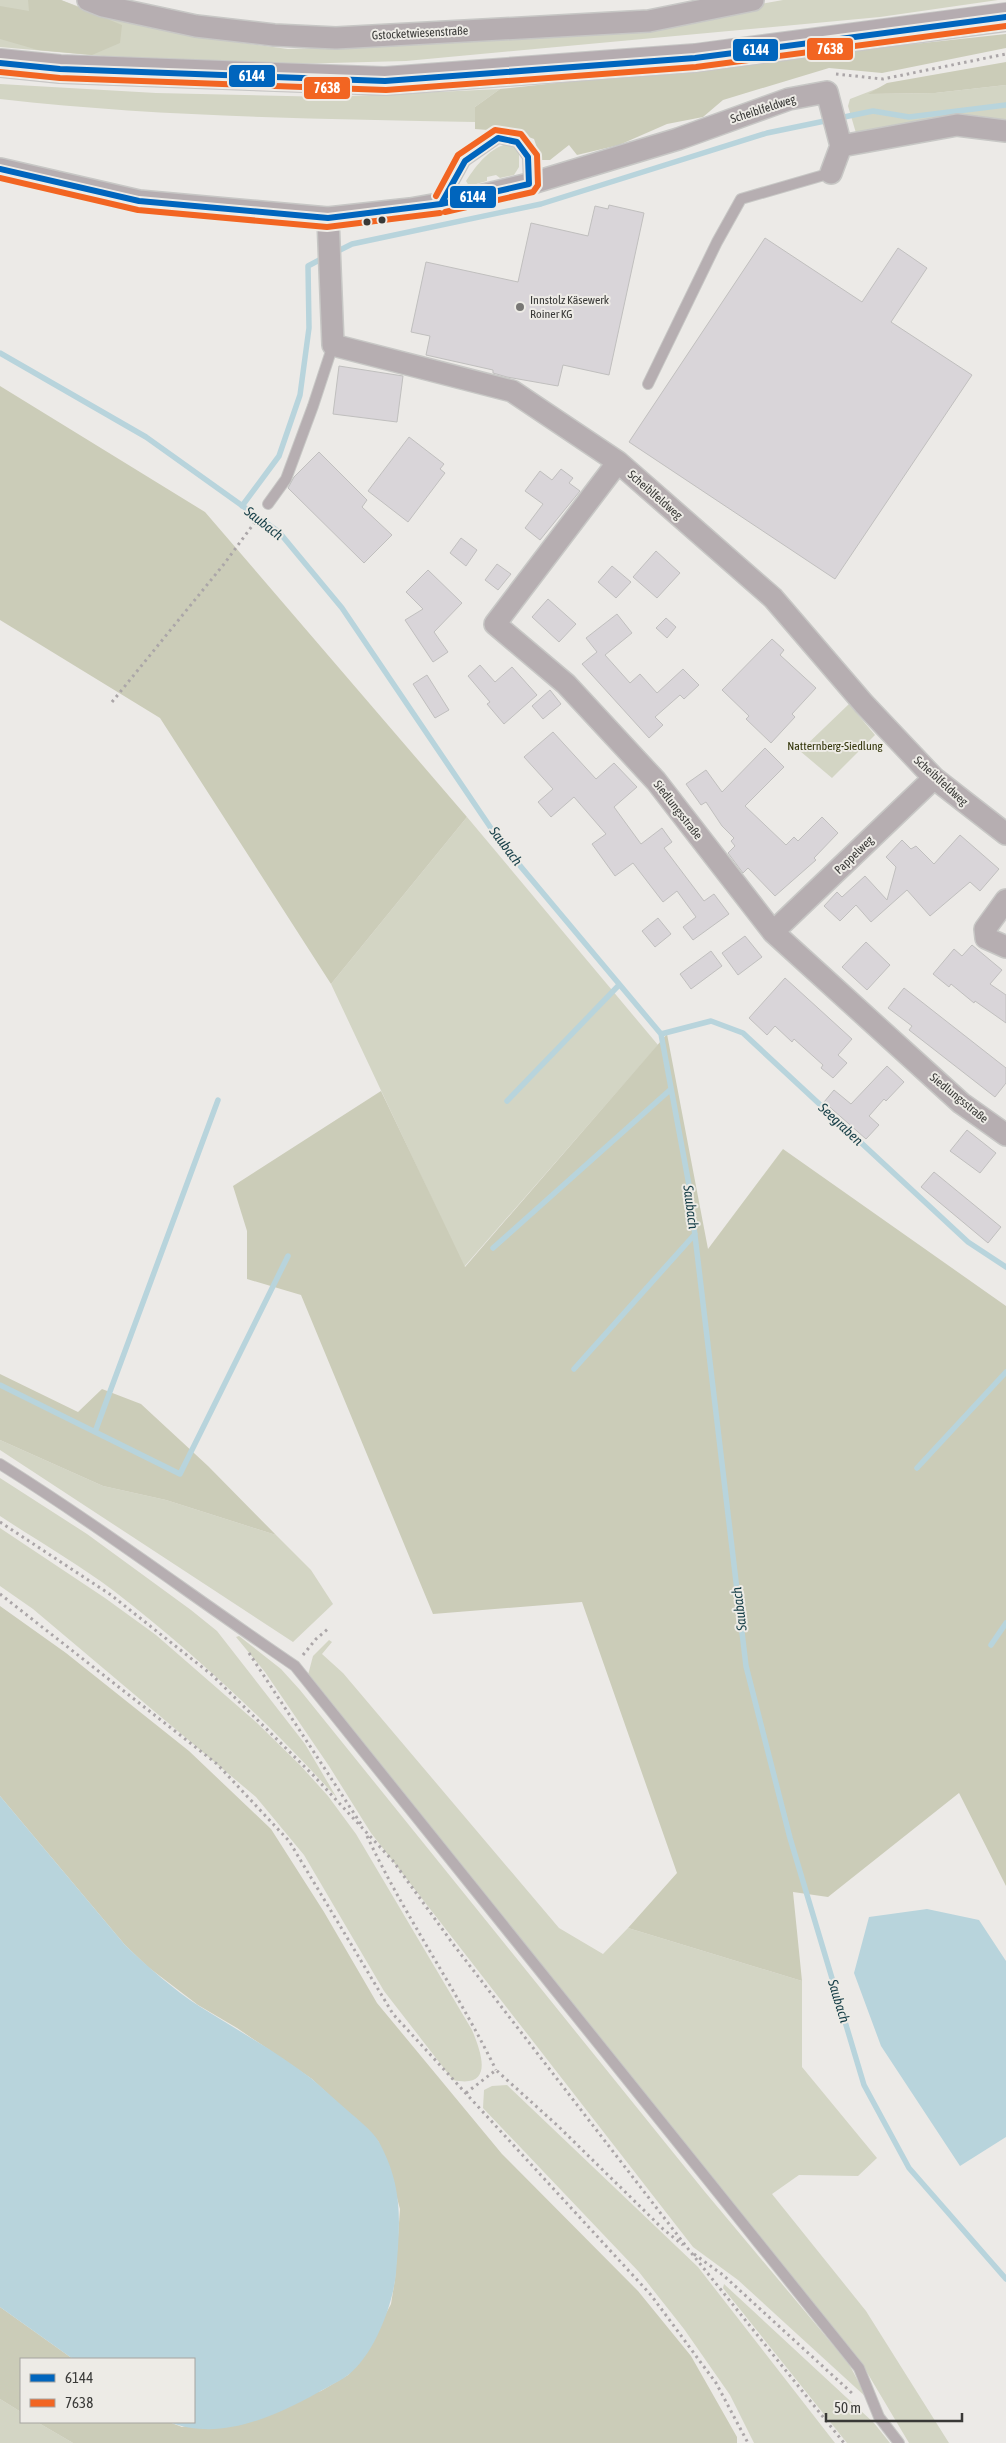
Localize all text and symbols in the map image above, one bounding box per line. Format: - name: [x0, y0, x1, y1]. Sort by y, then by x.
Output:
- street label: Gstocketwiesenstraße: [371, 23, 469, 43]
- line badge: 7638: [806, 37, 854, 61]
- line badge: 6144: [732, 38, 779, 62]
- text: 7638: [817, 41, 844, 57]
- text: 6144: [743, 42, 770, 58]
- line badge: 6144: [228, 64, 276, 88]
- text: 6144: [239, 68, 266, 84]
- line badge: 7638: [303, 76, 351, 100]
- text: 7638: [314, 80, 341, 96]
- street label: Scheiblfeldweg: [729, 92, 798, 126]
- line badge: 6144: [449, 185, 497, 209]
- text: 6144: [460, 189, 487, 205]
- unlabelled marker: [377, 215, 387, 225]
- unlabelled marker: [362, 217, 372, 227]
- place label: Innstolz Käsewerk Roiner KG: [530, 293, 610, 321]
- marker: Innstolz Käsewerk Roiner KG: [514, 301, 526, 313]
- street label: Scheiblfeldweg: [625, 468, 686, 523]
- water label: Saubach: [241, 502, 287, 543]
- park label: Natternberg-Siedlung: [787, 739, 884, 753]
- street label: Scheiblfeldweg: [911, 753, 971, 809]
- street label: Siedlungsstraße: [651, 778, 705, 842]
- water label: Saubach: [486, 823, 526, 869]
- street label: Pappelweg: [832, 832, 877, 877]
- street label: Siedlungsstraße: [927, 1070, 991, 1126]
- water label: Seegraben: [815, 1099, 867, 1149]
- water label: Saubach: [680, 1183, 702, 1230]
- water label: Saubach: [728, 1586, 750, 1633]
- water label: Saubach: [825, 1977, 853, 2025]
- legend: [20, 2358, 195, 2423]
- text: 6144: [65, 2369, 93, 2386]
- scale bar: [826, 2390, 962, 2422]
- text: 7638: [65, 2394, 93, 2411]
- text: 50 m: [834, 2399, 861, 2416]

